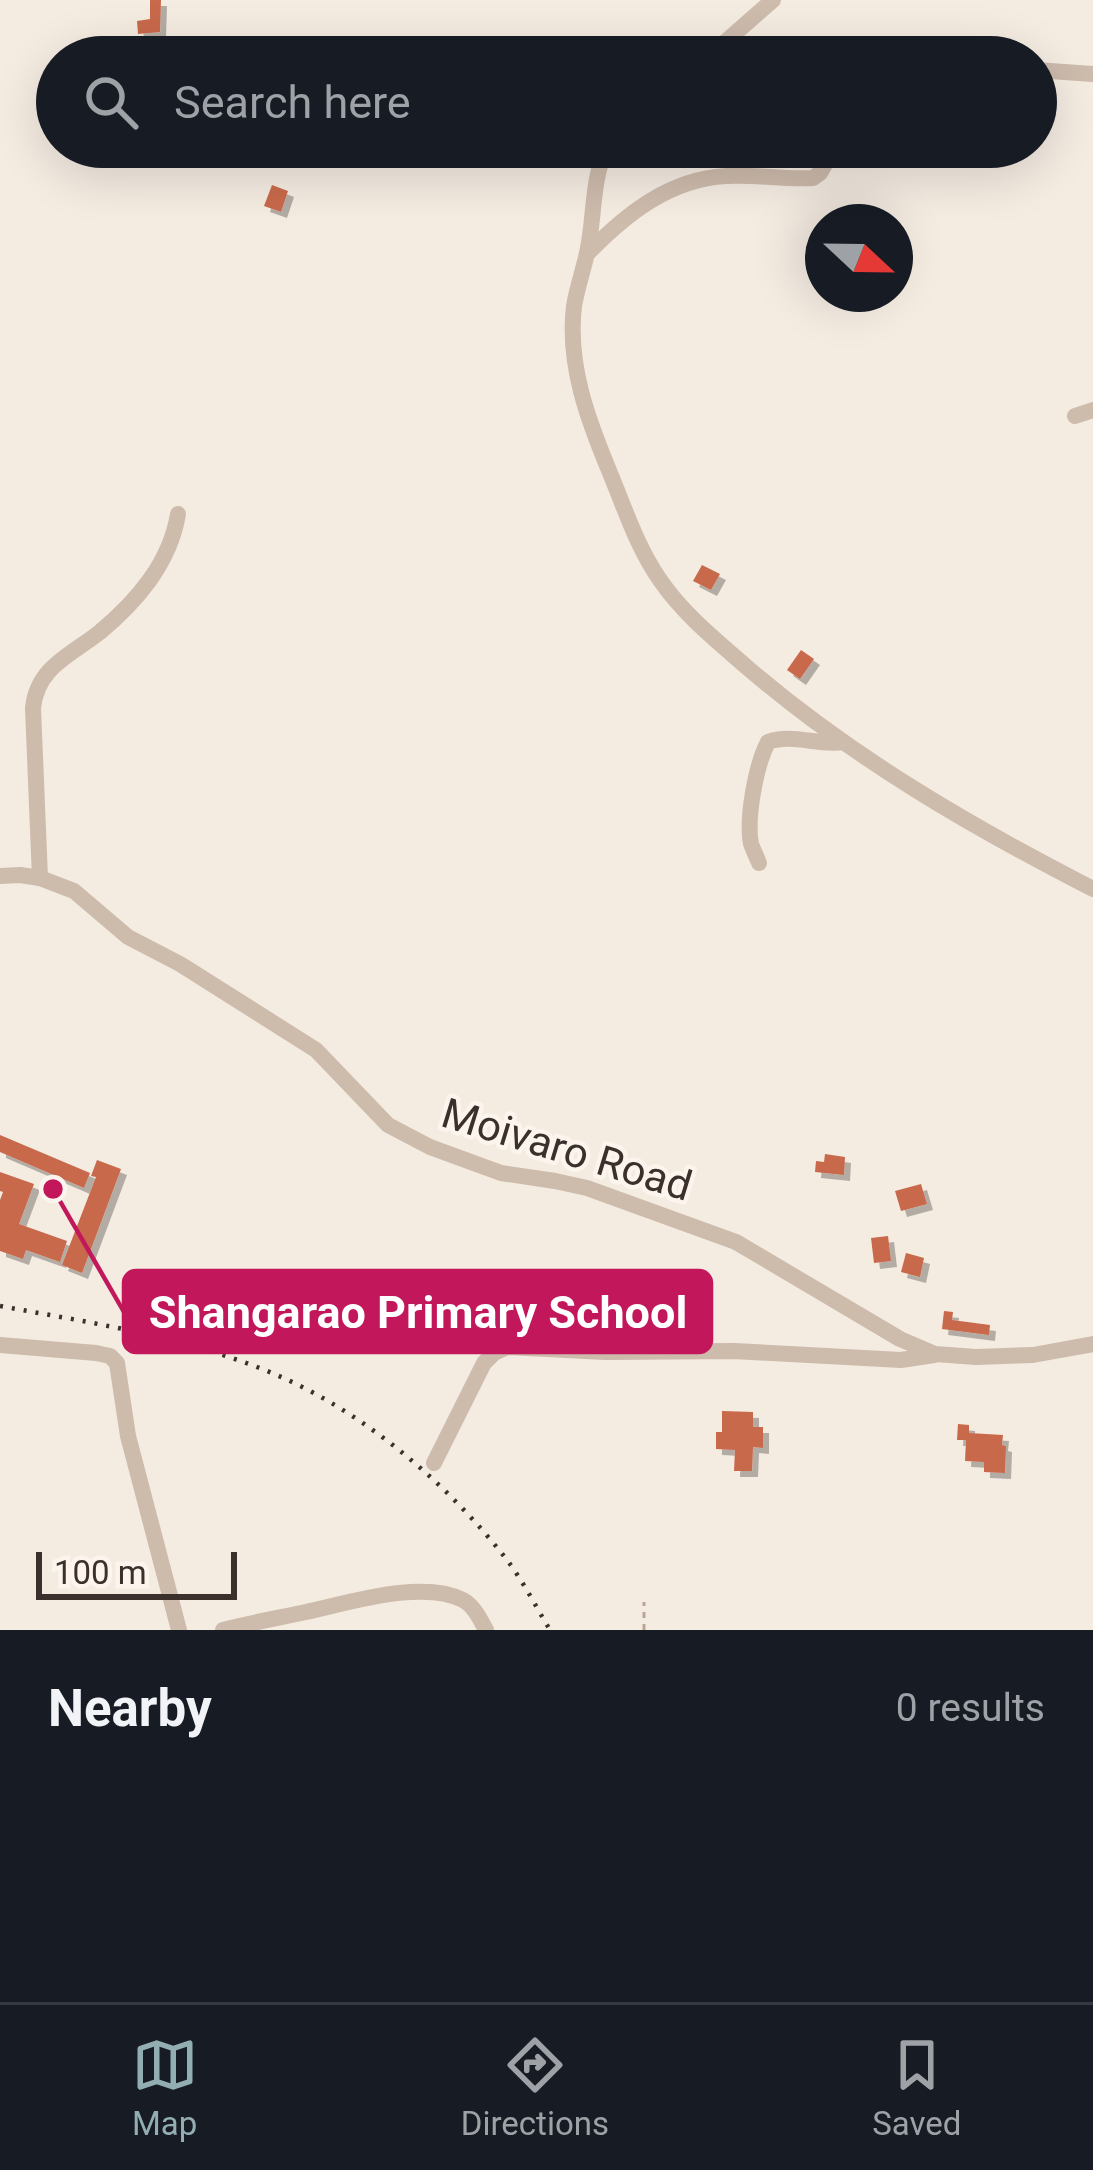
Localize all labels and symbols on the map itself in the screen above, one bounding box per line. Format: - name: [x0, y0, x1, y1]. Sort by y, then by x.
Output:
- north arrow: [805, 204, 913, 312]
- street label: Moivaro Road: [436, 1088, 698, 1211]
- callout: Shangarao Primary School: [124, 1271, 711, 1352]
- text: Shangarao Primary School: [149, 1286, 687, 1339]
- scale bar: [36, 1546, 237, 1599]

